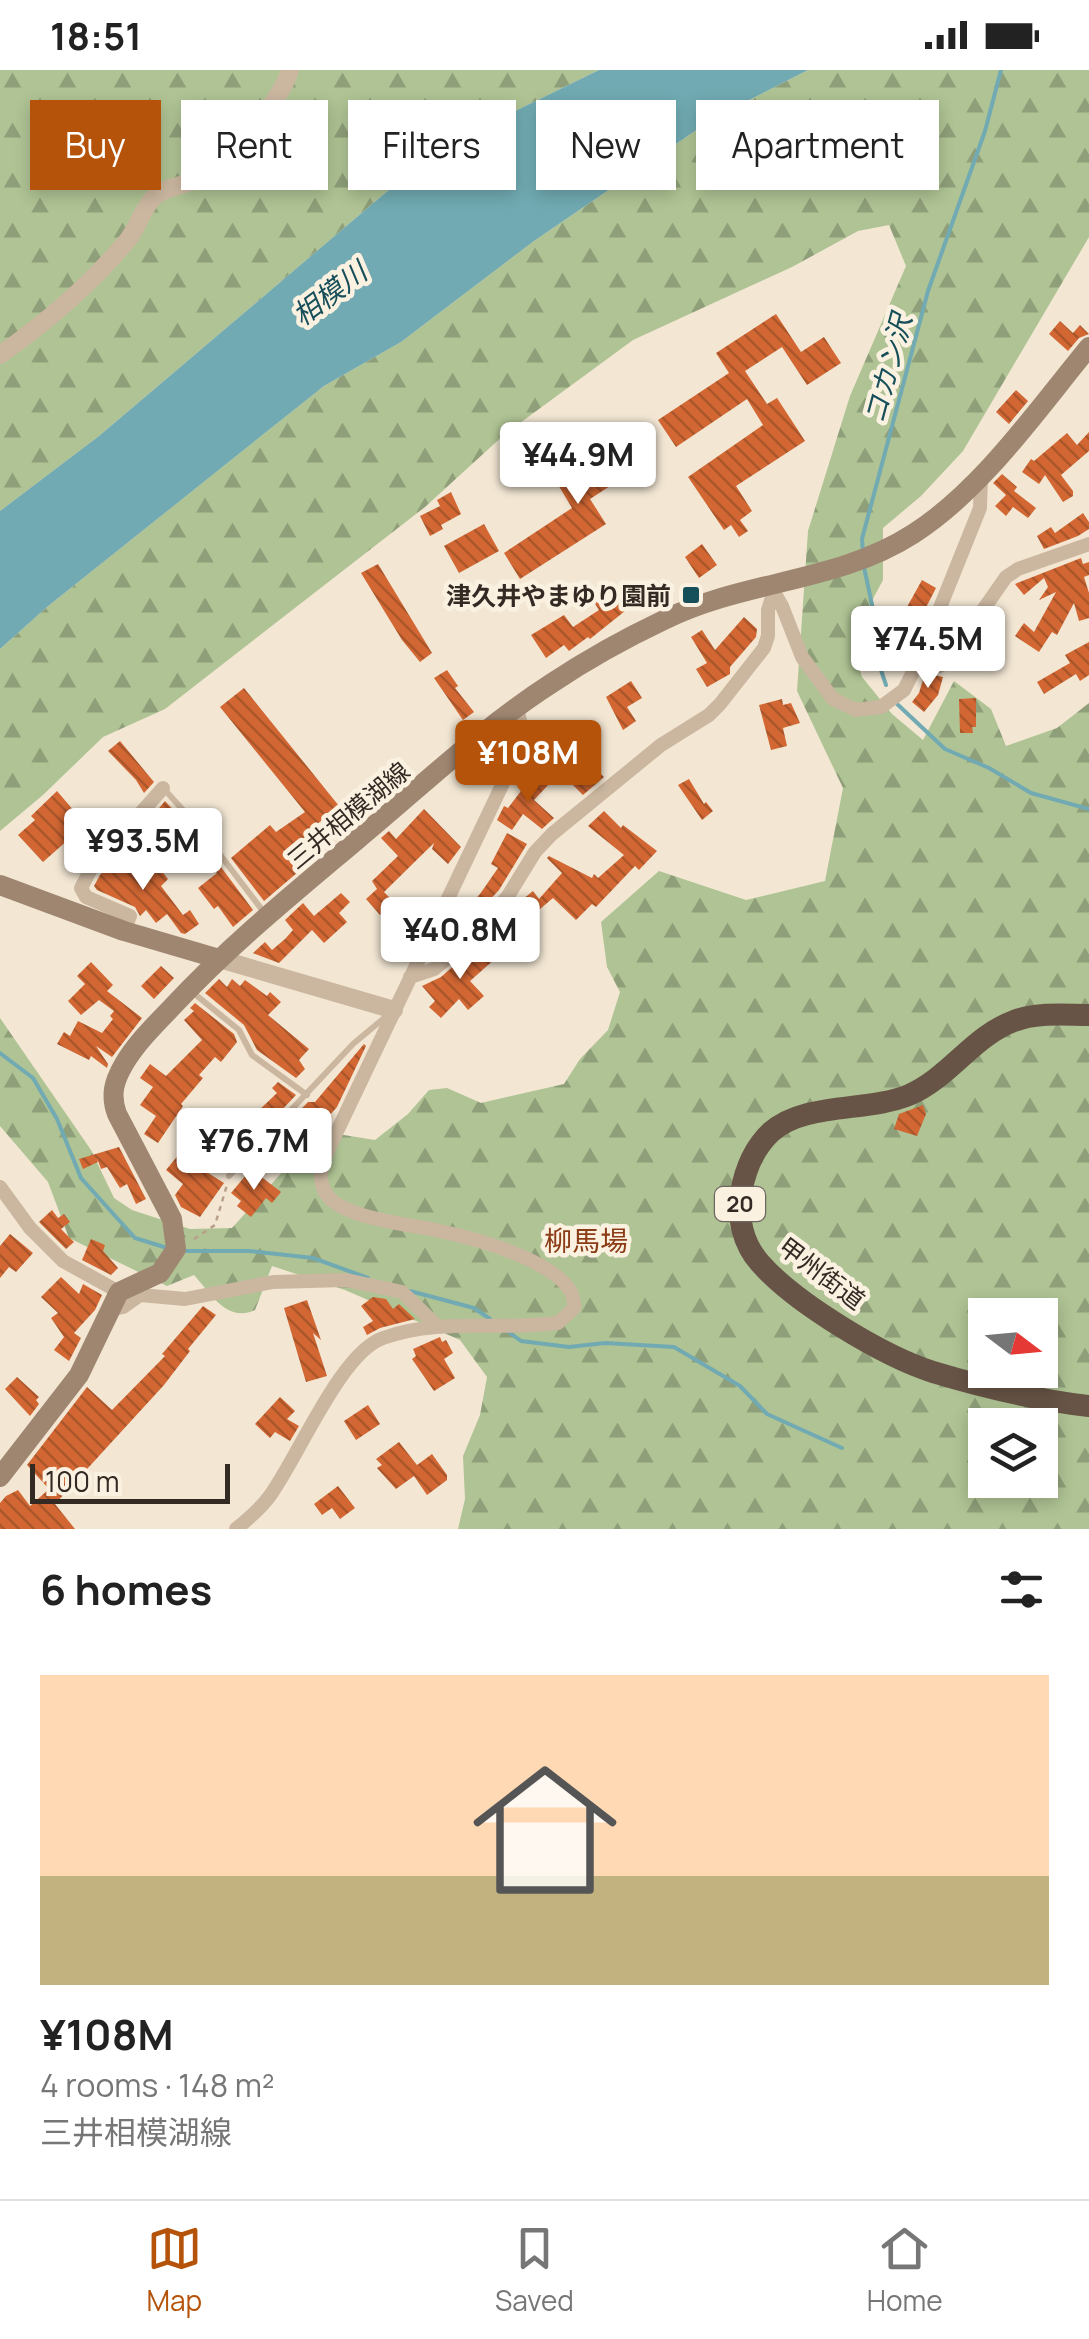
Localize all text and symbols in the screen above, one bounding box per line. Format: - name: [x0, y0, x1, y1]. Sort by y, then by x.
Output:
- text: 18:51: [50, 9, 142, 61]
- chip: Buy: [30, 100, 161, 190]
- chip: Rent: [181, 100, 328, 190]
- chip: Filters: [348, 100, 516, 190]
- chip: New: [536, 100, 676, 190]
- chip: Apartment: [696, 100, 939, 190]
- water label: 相模川: [284, 251, 376, 333]
- water label: コカン沢: [854, 306, 921, 428]
- pin: ¥44.9M: [497, 422, 659, 507]
- text: ¥44.9M: [522, 432, 634, 476]
- place label: 津久井やまゆり園前: [446, 578, 671, 613]
- marker: 津久井やまゆり園前: [680, 584, 702, 606]
- pin: ¥74.5M: [847, 606, 1009, 691]
- text: ¥74.5M: [873, 616, 983, 660]
- pin: ¥108M: [458, 720, 598, 805]
- text: ¥108M: [477, 730, 579, 774]
- street label: 三井相模湖線: [279, 753, 417, 877]
- pin: ¥93.5M: [62, 808, 224, 893]
- text: ¥93.5M: [86, 818, 200, 862]
- pin: ¥40.8M: [379, 897, 541, 982]
- text: ¥40.8M: [403, 907, 517, 951]
- pin: ¥76.7M: [173, 1108, 335, 1193]
- text: ¥76.7M: [199, 1118, 309, 1162]
- road number: 20: [715, 1187, 765, 1221]
- district label: 柳馬場: [544, 1221, 628, 1259]
- street label: 甲州街道: [772, 1229, 872, 1317]
- north arrow: [968, 1298, 1058, 1388]
- map controls: [968, 1298, 1058, 1498]
- button: layers: [968, 1408, 1058, 1498]
- scale bar: [30, 1459, 230, 1504]
- text: 100 m: [45, 1462, 119, 1500]
- text: 6 homes: [40, 1560, 212, 1618]
- icon: filters: [994, 1562, 1049, 1617]
- icon: home: [455, 1740, 635, 1920]
- text: ¥108M: [40, 2005, 173, 2063]
- text: 4 rooms · 148 m²: [40, 2063, 275, 2107]
- text: 三井相模湖線: [40, 2110, 232, 2154]
- tab: Map: [146, 2221, 202, 2319]
- tab: Saved: [495, 2221, 574, 2319]
- tab: Home: [867, 2221, 943, 2319]

